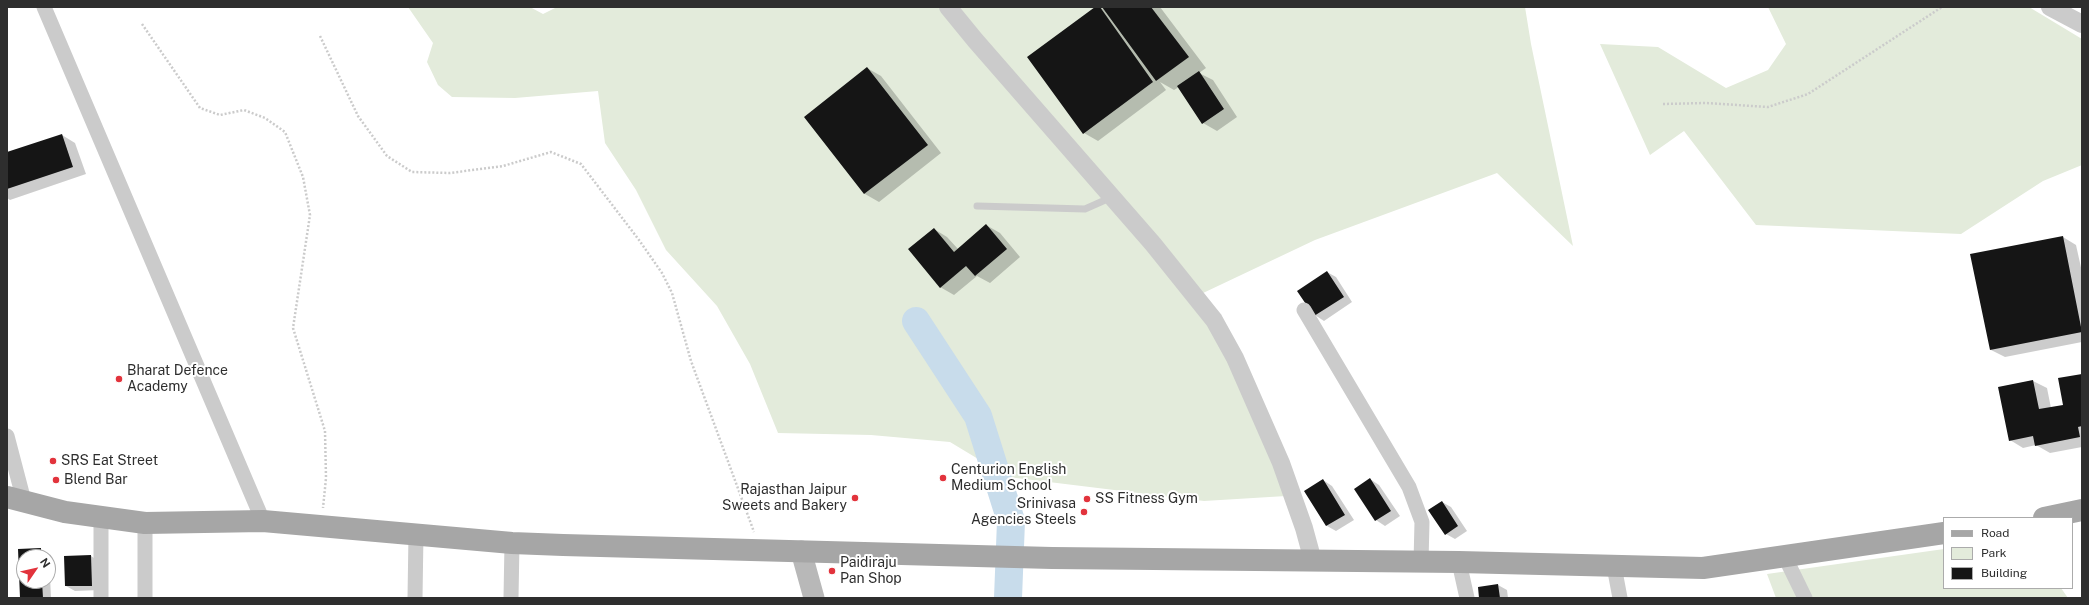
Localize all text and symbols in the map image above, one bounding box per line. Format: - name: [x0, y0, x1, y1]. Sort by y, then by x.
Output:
- place label: Bharat Defence Academy: [127, 363, 228, 396]
- marker: Bharat Defence Academy: [114, 374, 124, 384]
- place label: SRS Eat Street: [61, 453, 158, 469]
- marker: SRS Eat Street: [48, 456, 58, 466]
- place label: Centurion English Medium School: [951, 462, 1066, 494]
- place label: Blend Bar: [64, 472, 128, 488]
- marker: Centurion English Medium School: [938, 473, 948, 483]
- marker: Blend Bar: [51, 475, 61, 485]
- place label: Rajasthan Jaipur Sweets and Bakery: [722, 482, 847, 514]
- place label: SS Fitness Gym: [1095, 491, 1198, 507]
- marker: Rajasthan Jaipur Sweets and Bakery: [850, 493, 860, 503]
- marker: SS Fitness Gym: [1082, 494, 1092, 504]
- place label: Srinivasa Agencies Steels: [971, 496, 1076, 528]
- marker: Srinivasa Agencies Steels: [1079, 507, 1089, 517]
- legend: [1943, 517, 2073, 589]
- text: Road: [1981, 526, 2009, 540]
- text: Park: [1981, 546, 2007, 560]
- north arrow: [16, 549, 56, 589]
- place label: Paidiraju Pan Shop: [840, 555, 902, 588]
- text: N: [38, 556, 52, 570]
- marker: Paidiraju Pan Shop: [827, 566, 837, 576]
- text: Building: [1981, 566, 2027, 580]

